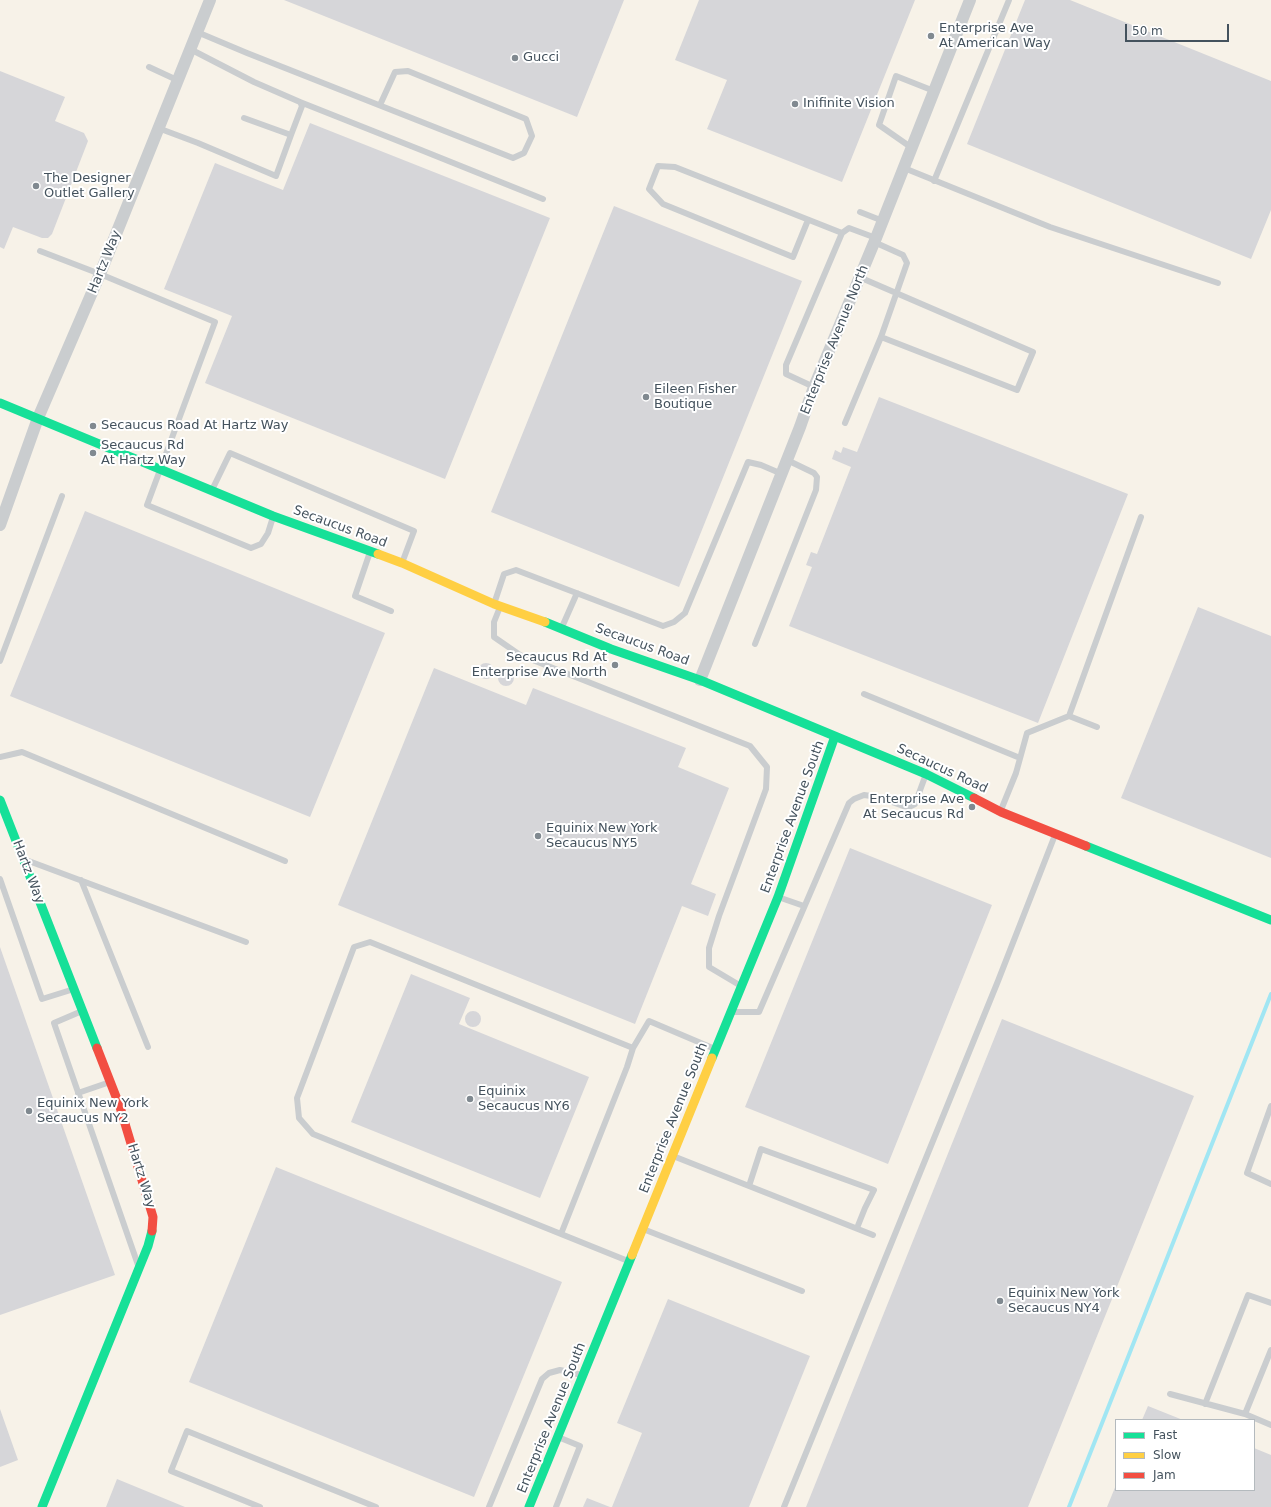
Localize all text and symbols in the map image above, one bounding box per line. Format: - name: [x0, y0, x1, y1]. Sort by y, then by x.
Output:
- scale bar: [1127, 16, 1231, 42]
- place label: Enterprise Ave At American Way: [939, 21, 1051, 52]
- text: 50 m: [1132, 24, 1163, 38]
- marker: Enterprise Ave At American Way: [926, 31, 936, 41]
- place label: Gucci: [523, 50, 559, 66]
- marker: Gucci: [510, 53, 520, 63]
- place label: Inifinite Vision: [803, 96, 895, 112]
- marker: Inifinite Vision: [790, 99, 800, 109]
- place label: The Designer Outlet Gallery: [44, 171, 135, 202]
- marker: The Designer Outlet Gallery: [31, 181, 41, 191]
- street label: Hartz Way: [85, 228, 125, 296]
- street label: Enterprise Avenue North: [798, 263, 872, 417]
- place label: Eileen Fisher Boutique: [654, 382, 736, 413]
- marker: Eileen Fisher Boutique: [641, 392, 651, 402]
- place label: Secaucus Road At Hartz Way: [101, 418, 288, 434]
- marker: Secaucus Road At Hartz Way: [88, 421, 98, 431]
- place label: Secaucus Rd At Hartz Way: [101, 438, 186, 469]
- marker: Secaucus Rd At Hartz Way: [88, 448, 98, 458]
- street label: Secaucus Road: [291, 503, 389, 551]
- street label: Secaucus Road: [593, 621, 691, 669]
- place label: Secaucus Rd At Enterprise Ave North: [472, 650, 607, 681]
- marker: Secaucus Rd At Enterprise Ave North: [610, 660, 620, 670]
- street label: Enterprise Avenue South: [758, 739, 828, 895]
- street label: Secaucus Road: [894, 741, 990, 797]
- place label: Enterprise Ave At Secaucus Rd: [863, 792, 964, 823]
- marker: Enterprise Ave At Secaucus Rd: [967, 802, 977, 812]
- place label: Equinix New York Secaucus NY5: [546, 821, 658, 852]
- marker: Equinix New York Secaucus NY5: [533, 831, 543, 841]
- street label: Hartz Way: [9, 838, 47, 906]
- street label: Enterprise Avenue South: [637, 1040, 711, 1196]
- place label: Equinix Secaucus NY6: [478, 1084, 570, 1115]
- marker: Equinix Secaucus NY6: [465, 1094, 475, 1104]
- place label: Equinix New York Secaucus NY2: [37, 1096, 149, 1127]
- marker: Equinix New York Secaucus NY2: [24, 1106, 34, 1116]
- street label: Hartz Way: [124, 1142, 158, 1210]
- place label: Equinix New York Secaucus NY4: [1008, 1286, 1120, 1317]
- marker: Equinix New York Secaucus NY4: [995, 1296, 1005, 1306]
- street label: Enterprise Avenue South: [515, 1340, 589, 1496]
- legend: [1115, 1419, 1255, 1491]
- text: Fast: [1153, 1428, 1177, 1442]
- text: Slow: [1153, 1448, 1181, 1462]
- text: Jam: [1153, 1468, 1176, 1482]

